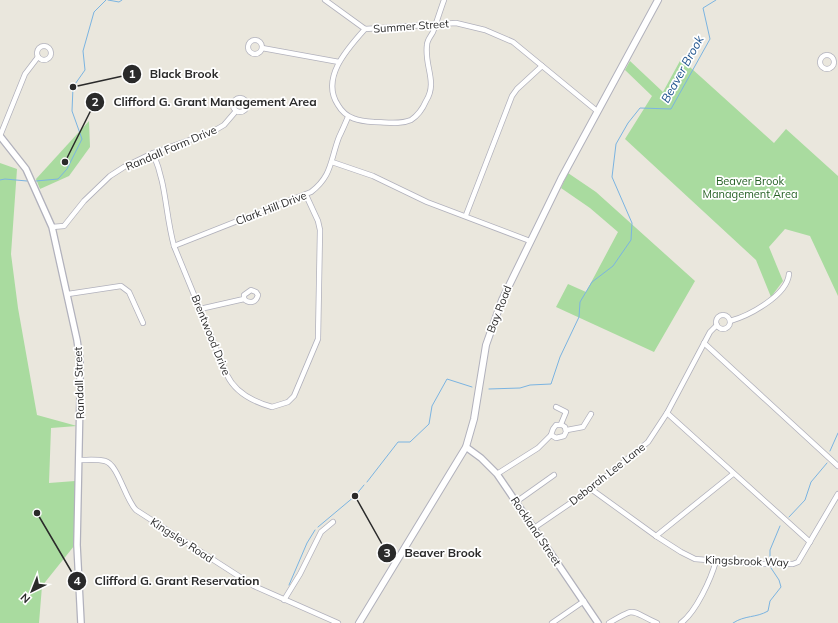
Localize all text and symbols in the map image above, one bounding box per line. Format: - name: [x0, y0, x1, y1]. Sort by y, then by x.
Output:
- street label: Summer Street: [373, 16, 449, 36]
- water label: Beaver Brook: [657, 32, 707, 105]
- callout: Black Brook: [122, 62, 227, 86]
- text: 1: [128, 66, 136, 81]
- text: Black Brook: [150, 66, 219, 81]
- callout: Clifford G. Grant Management Area: [85, 90, 325, 114]
- text: 2: [91, 94, 99, 109]
- text: Clifford G. Grant Management Area: [113, 94, 317, 109]
- street label: Randall Farm Drive: [123, 122, 219, 174]
- park label: Beaver Brook Management Area: [702, 174, 798, 201]
- street label: Clark Hill Drive: [233, 188, 309, 228]
- street label: Bay Road: [484, 283, 514, 335]
- street label: Brentwood Drive: [188, 293, 234, 377]
- street label: Randall Street: [71, 346, 87, 419]
- street label: Deborah Lee Lane: [566, 440, 648, 508]
- street label: Rockland Street: [508, 494, 564, 568]
- street label: Kingsley Road: [148, 514, 216, 566]
- callout: Beaver Brook: [377, 541, 490, 565]
- text: 3: [383, 545, 391, 560]
- text: Beaver Brook: [405, 545, 482, 560]
- street label: Kingsbrook Way: [705, 553, 789, 569]
- callout: Clifford G. Grant Reservation: [67, 569, 268, 593]
- north arrow: [12, 571, 52, 611]
- text: 4: [73, 573, 81, 588]
- text: Clifford G. Grant Reservation: [95, 573, 259, 588]
- text: N: [17, 590, 33, 606]

